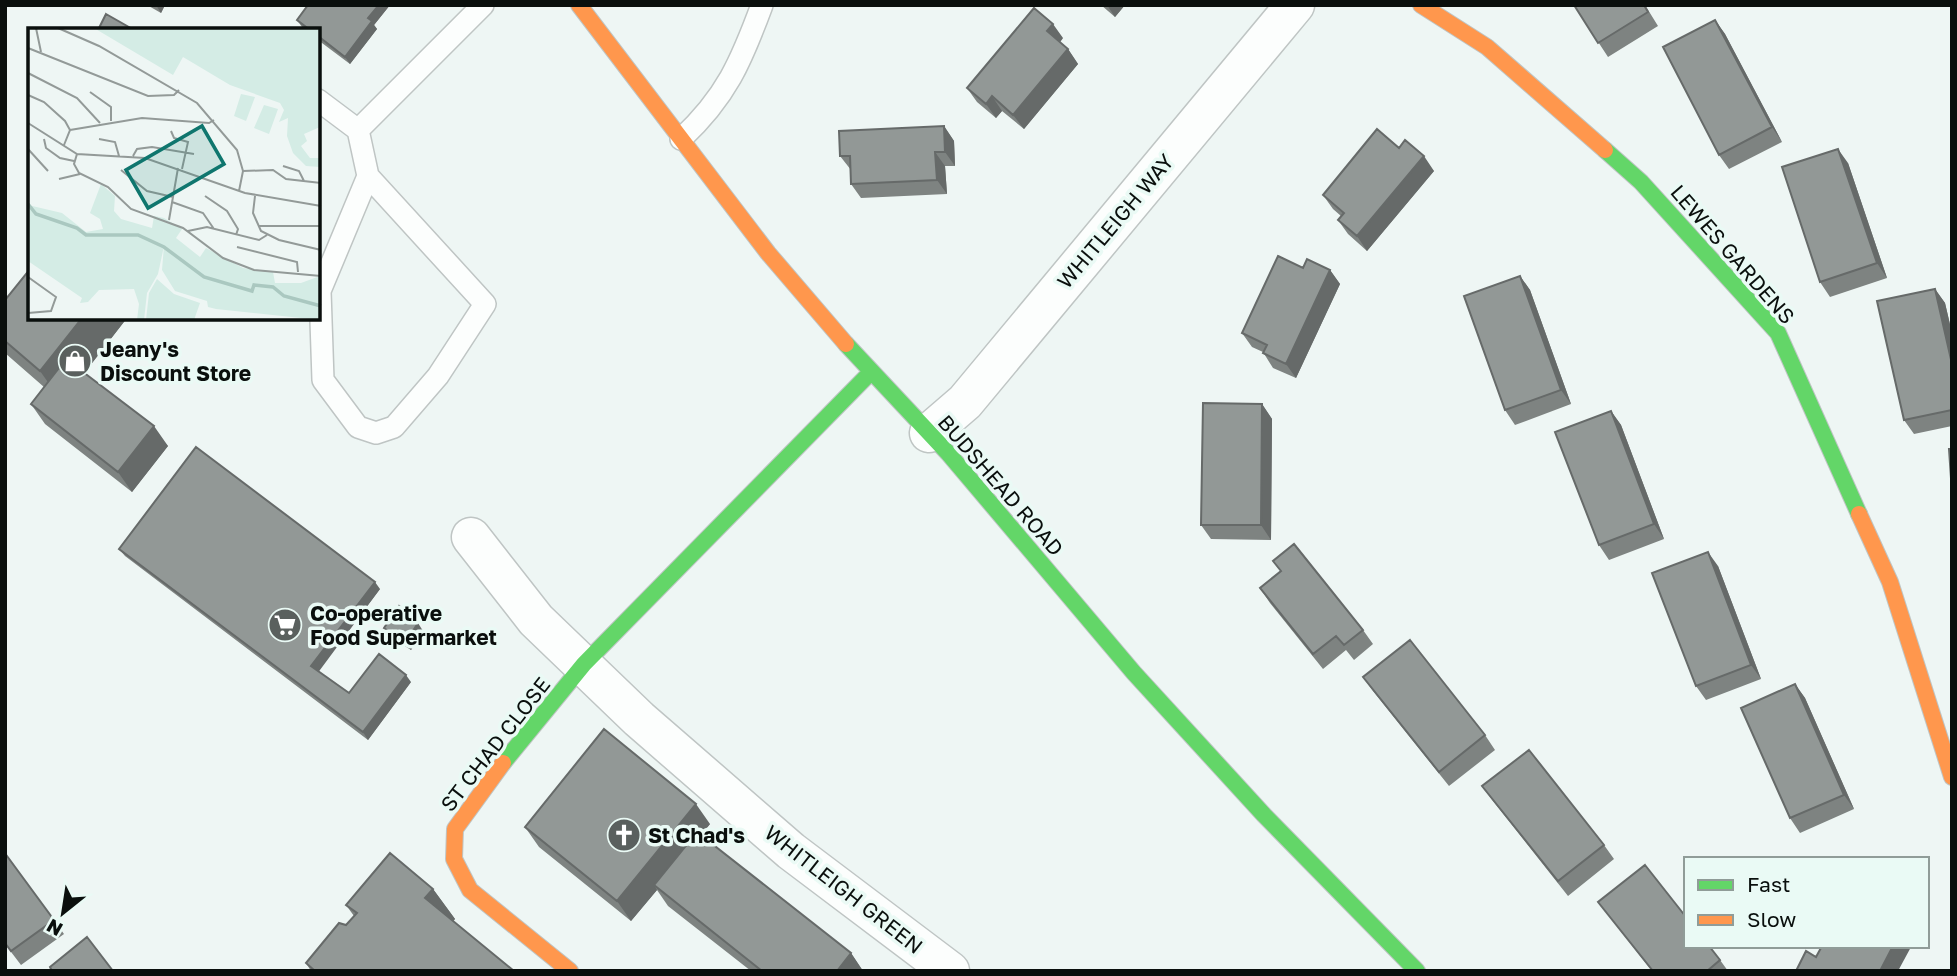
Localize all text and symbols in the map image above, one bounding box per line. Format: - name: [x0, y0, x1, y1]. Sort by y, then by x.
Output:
- inset map: [28, 28, 320, 320]
- street label: WHITLEIGH WAY: [1051, 148, 1179, 293]
- street label: LEWES GARDENS: [1665, 179, 1801, 329]
- place label: Jeany's Discount Store: [100, 336, 251, 386]
- shop icon: Jeany's Discount Store: [56, 342, 94, 380]
- street label: BUDSHEAD ROAD: [933, 409, 1069, 561]
- place label: Co-operative Food Supermarket: [310, 600, 497, 650]
- supermarket icon: Co-operative Food Supermarket: [266, 606, 304, 644]
- street label: ST CHAD CLOSE: [435, 672, 555, 816]
- church icon: St Chad's: [605, 816, 643, 854]
- street label: WHITLEIGH GREEN: [760, 819, 928, 959]
- place label: St Chad's: [648, 822, 745, 848]
- legend: [1684, 857, 1929, 948]
- text: Fast: [1747, 871, 1790, 897]
- north arrow: [28, 878, 98, 948]
- text: Slow: [1747, 906, 1796, 932]
- text: N: [42, 915, 66, 942]

